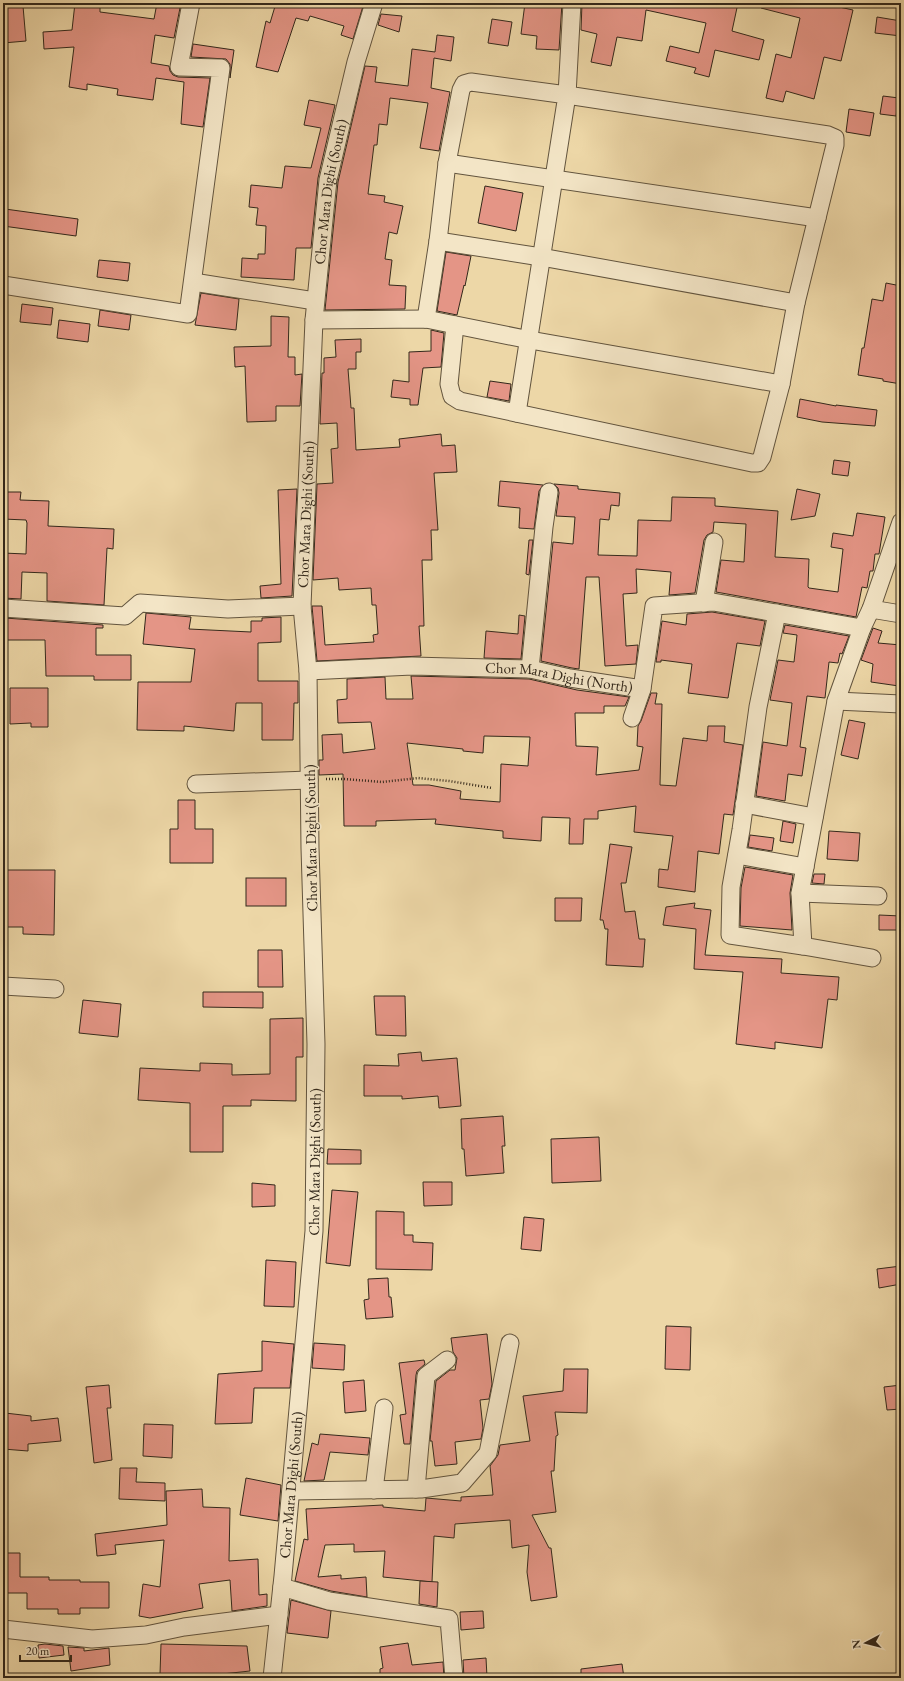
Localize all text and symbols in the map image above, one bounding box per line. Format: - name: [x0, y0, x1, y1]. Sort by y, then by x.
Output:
- street label: Chor Mara Dighi (South): [310, 117, 351, 265]
- street label: Chor Mara Dighi (South): [293, 440, 318, 588]
- street label: Chor Mara Dighi (North): [485, 658, 635, 697]
- street label: Chor Mara Dighi (South): [300, 764, 321, 912]
- street label: Chor Mara Dighi (South): [304, 1088, 325, 1236]
- street label: Chor Mara Dighi (South): [275, 1410, 307, 1559]
- north arrow: [846, 1623, 886, 1663]
- scale bar: [20, 1637, 71, 1663]
- text: N: [849, 1639, 864, 1649]
- text: 20 m: [26, 1643, 50, 1659]

